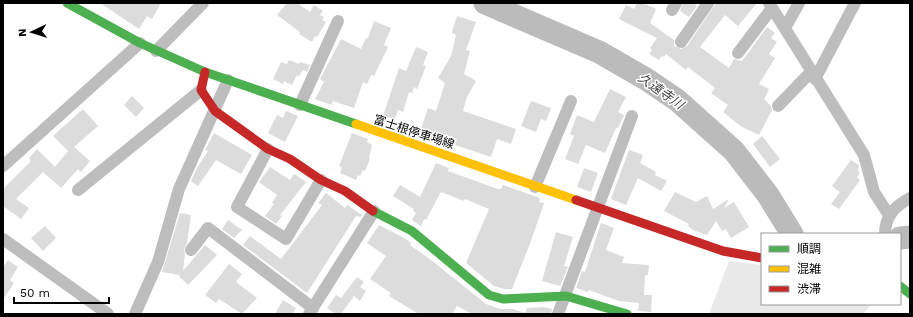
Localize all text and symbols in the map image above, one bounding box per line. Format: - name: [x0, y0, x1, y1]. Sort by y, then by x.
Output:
- north arrow: [12, 12, 52, 52]
- text: N: [16, 28, 29, 37]
- water label: 久遠寺川: [635, 70, 688, 113]
- street label: 富士根停車場線: [372, 112, 456, 152]
- legend: [761, 233, 901, 305]
- text: 順調: [797, 242, 821, 256]
- text: 混雑: [797, 262, 821, 276]
- scale bar: [14, 279, 109, 305]
- text: 渋滞: [797, 282, 821, 296]
- text: 50 m: [20, 286, 50, 300]

